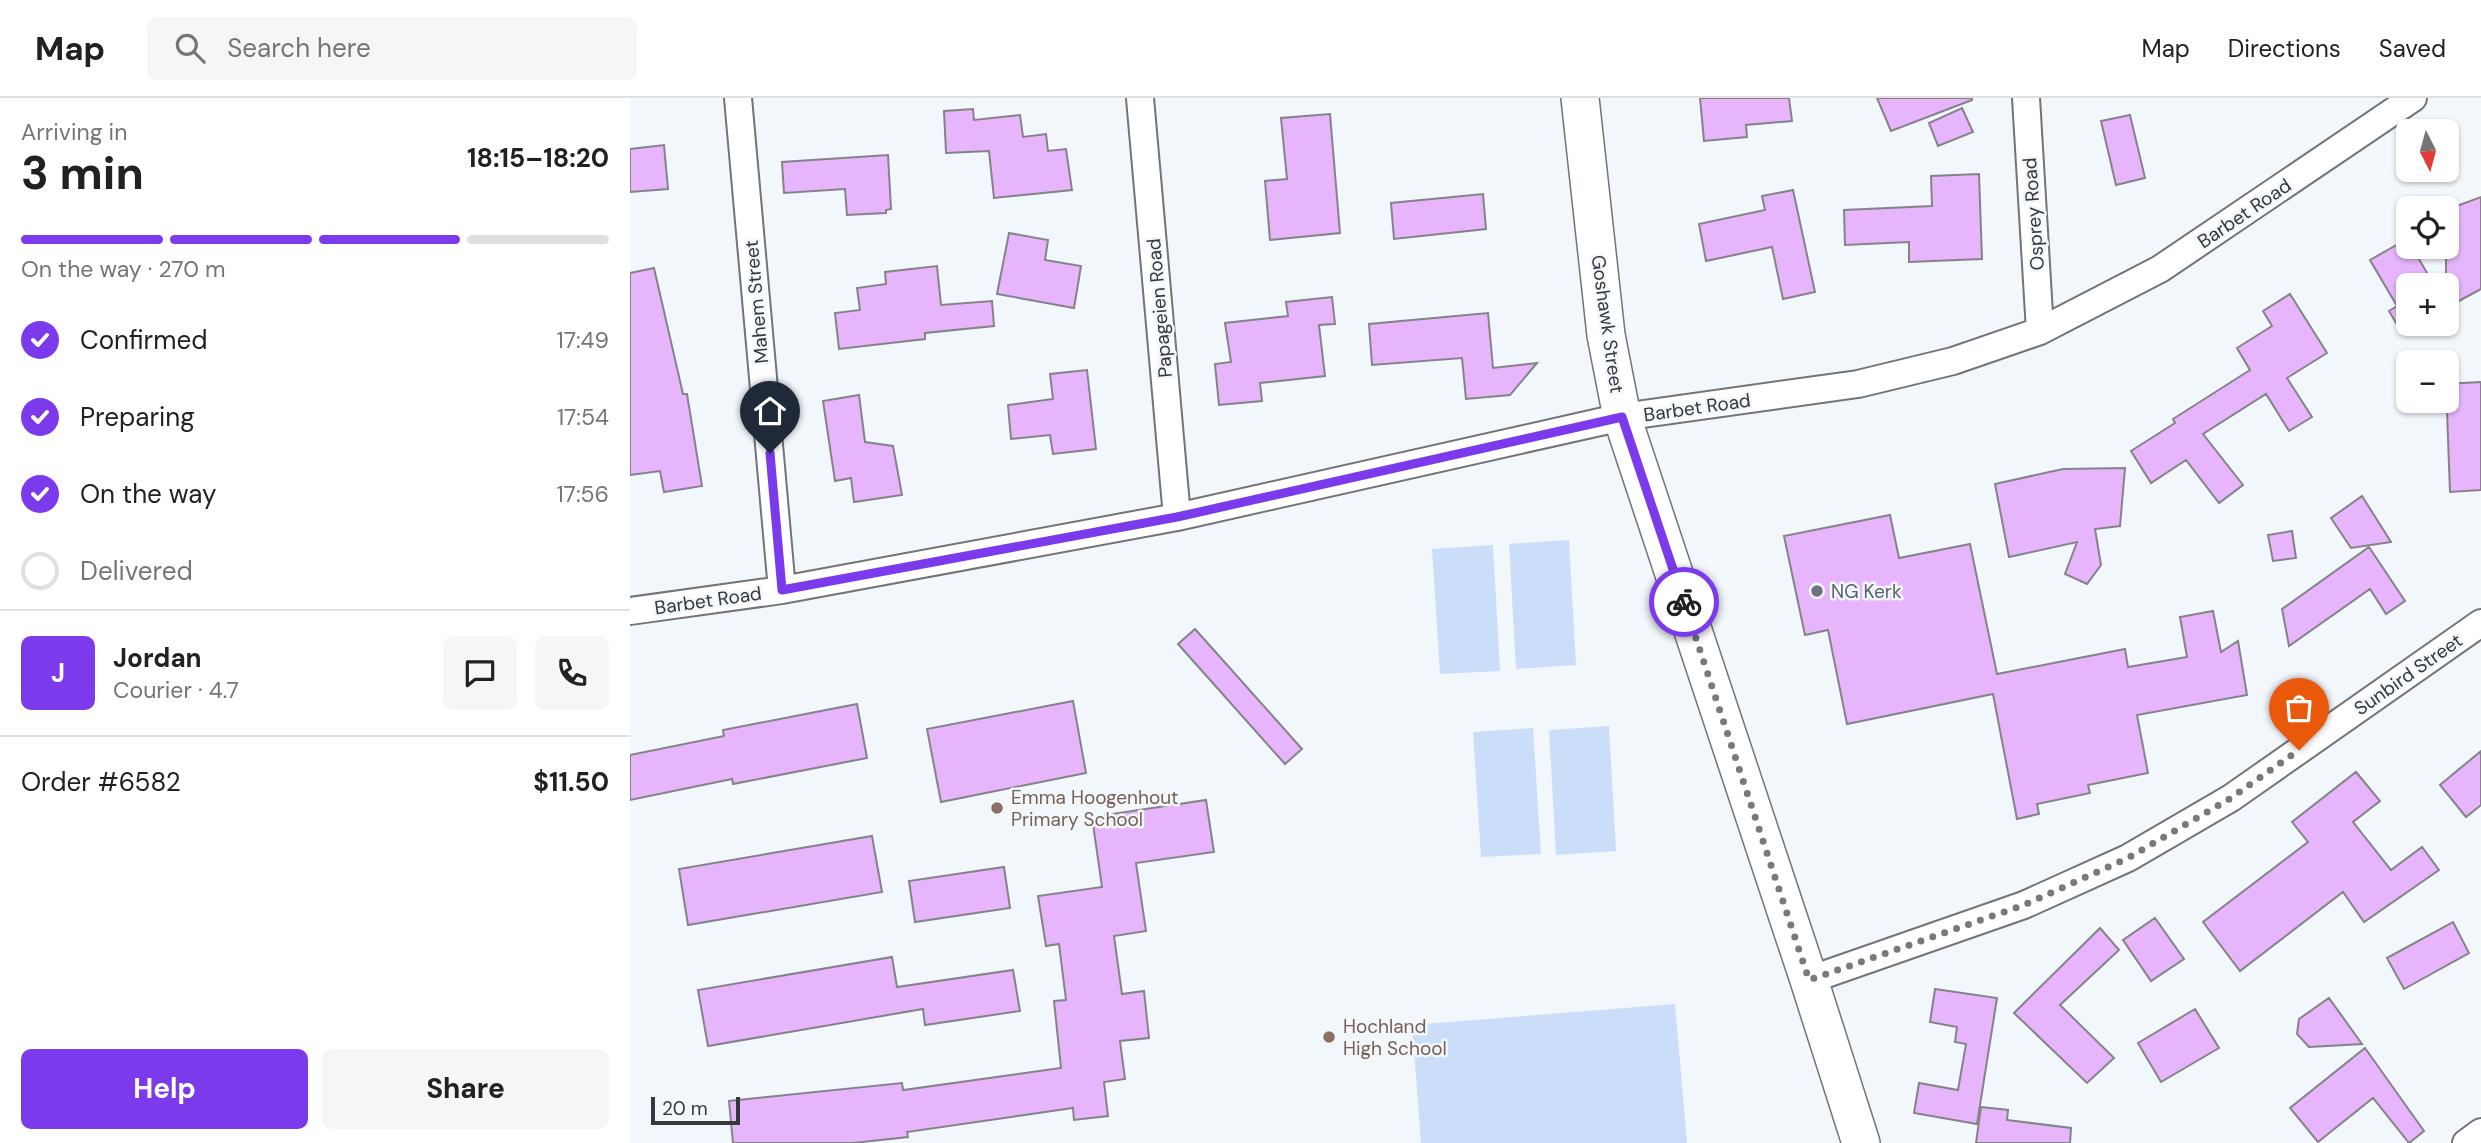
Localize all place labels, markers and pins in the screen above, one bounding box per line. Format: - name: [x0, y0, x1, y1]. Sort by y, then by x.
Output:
- pin: [740, 381, 800, 453]
- place label: NG Kerk: [1831, 579, 1902, 604]
- marker: NG Kerk: [1809, 583, 1825, 599]
- pin: [2269, 678, 2329, 750]
- place label: Emma Hoogenhout Primary School: [1011, 785, 1179, 832]
- marker: Emma Hoogenhout Primary School: [989, 800, 1005, 816]
- place label: Hochland High School: [1343, 1014, 1447, 1061]
- marker: Hochland High School: [1321, 1029, 1337, 1045]

